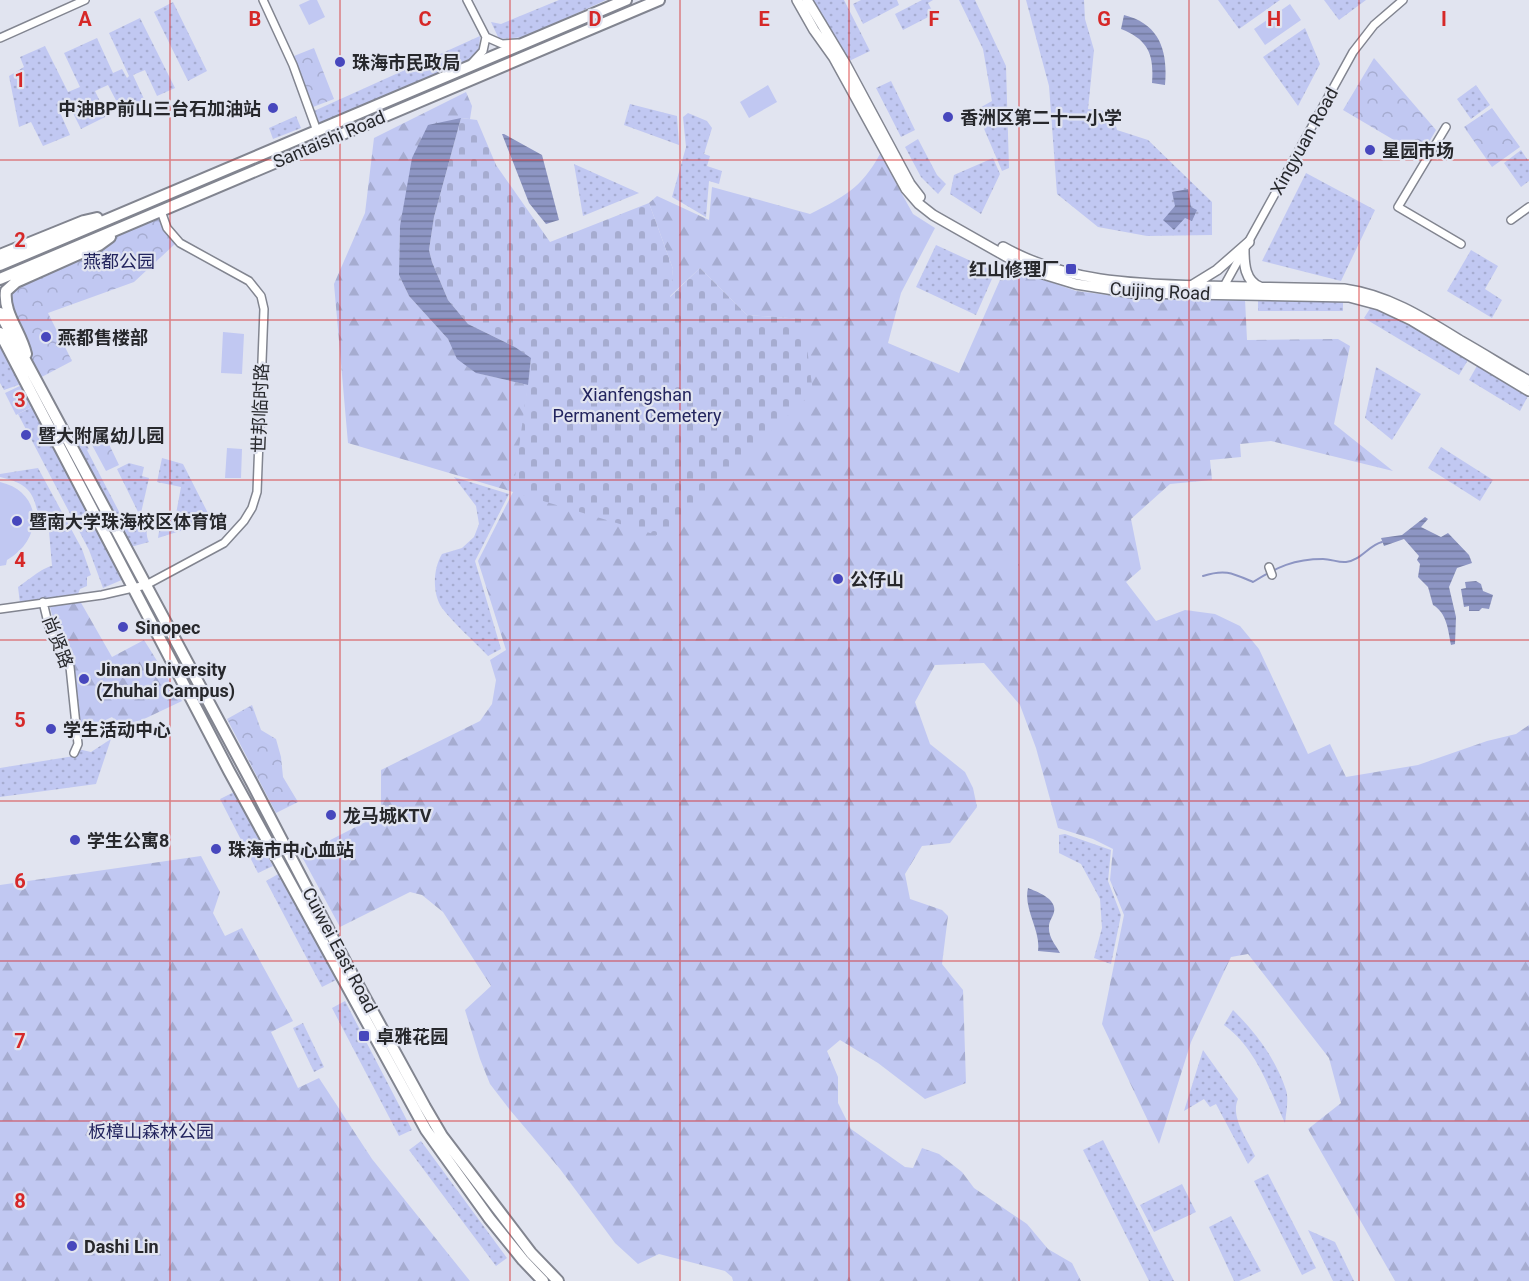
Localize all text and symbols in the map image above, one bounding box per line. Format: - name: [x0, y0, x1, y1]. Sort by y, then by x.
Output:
- text: A: [78, 7, 92, 31]
- text: B: [249, 7, 261, 31]
- text: C: [418, 7, 432, 31]
- text: D: [589, 7, 602, 31]
- text: E: [758, 7, 770, 31]
- text: F: [929, 7, 940, 31]
- text: G: [1097, 7, 1111, 31]
- text: H: [1267, 7, 1281, 31]
- text: I: [1441, 7, 1447, 31]
- place label: 珠海市民政局: [352, 52, 460, 73]
- marker: 珠海市民政局: [333, 55, 347, 69]
- text: 1: [14, 68, 26, 92]
- street label: Xingyuan Road: [1266, 84, 1342, 198]
- place label: 中油BP前山三台石加油站: [58, 98, 261, 119]
- marker: 中油BP前山三台石加油站: [266, 101, 280, 115]
- street label: Santaishi Road: [270, 106, 388, 172]
- place label: 香洲区第二十一小学: [960, 107, 1122, 128]
- marker: 香洲区第二十一小学: [941, 110, 955, 124]
- place label: 星园市场: [1382, 140, 1454, 161]
- marker: 星园市场: [1363, 143, 1377, 157]
- text: 2: [14, 228, 26, 252]
- park label: 燕都公园: [83, 251, 155, 272]
- place label: 红山修理厂: [969, 259, 1059, 280]
- marker: 红山修理厂: [1064, 262, 1078, 276]
- street label: Cuijing Road: [1109, 278, 1211, 304]
- place label: 燕都售楼部: [58, 327, 148, 348]
- marker: 燕都售楼部: [39, 330, 53, 344]
- street label: 世邦临时路: [248, 363, 272, 453]
- park label: Xianfengshan Permanent Cemetery: [552, 384, 722, 426]
- text: 3: [14, 388, 26, 412]
- place label: 暨大附属幼儿园: [38, 425, 164, 446]
- marker: 暨大附属幼儿园: [19, 428, 33, 442]
- place label: 暨南大学珠海校区体育馆: [29, 511, 227, 532]
- marker: 暨南大学珠海校区体育馆: [10, 514, 24, 528]
- text: 4: [14, 548, 26, 572]
- place label: 公仔山: [850, 569, 904, 590]
- marker: 公仔山: [831, 572, 845, 586]
- street label: 尚贤路: [39, 613, 77, 671]
- place label: Sinopec: [135, 617, 200, 638]
- marker: Sinopec: [116, 620, 130, 634]
- place label: Jinan University (Zhuhai Campus): [96, 659, 235, 702]
- marker: Jinan University (Zhuhai Campus): [77, 672, 91, 686]
- text: 5: [14, 708, 26, 732]
- place label: 学生活动中心: [63, 719, 171, 740]
- marker: 学生活动中心: [44, 722, 58, 736]
- place label: 龙马城KTV: [343, 805, 432, 826]
- marker: 龙马城KTV: [324, 808, 338, 822]
- place label: 学生公寓8: [87, 830, 169, 851]
- marker: 学生公寓8: [68, 833, 82, 847]
- place label: 珠海市中心血站: [228, 839, 354, 860]
- marker: 珠海市中心血站: [209, 842, 223, 856]
- text: 6: [14, 869, 26, 893]
- street label: Cuiwei East Road: [298, 884, 382, 1016]
- place label: 卓雅花园: [376, 1026, 448, 1047]
- text: 7: [14, 1029, 26, 1053]
- marker: 卓雅花园: [357, 1029, 371, 1043]
- park label: 板樟山森林公园: [88, 1121, 214, 1142]
- text: 8: [14, 1189, 26, 1213]
- place label: Dashi Lin: [84, 1236, 159, 1257]
- marker: Dashi Lin: [65, 1239, 79, 1253]

